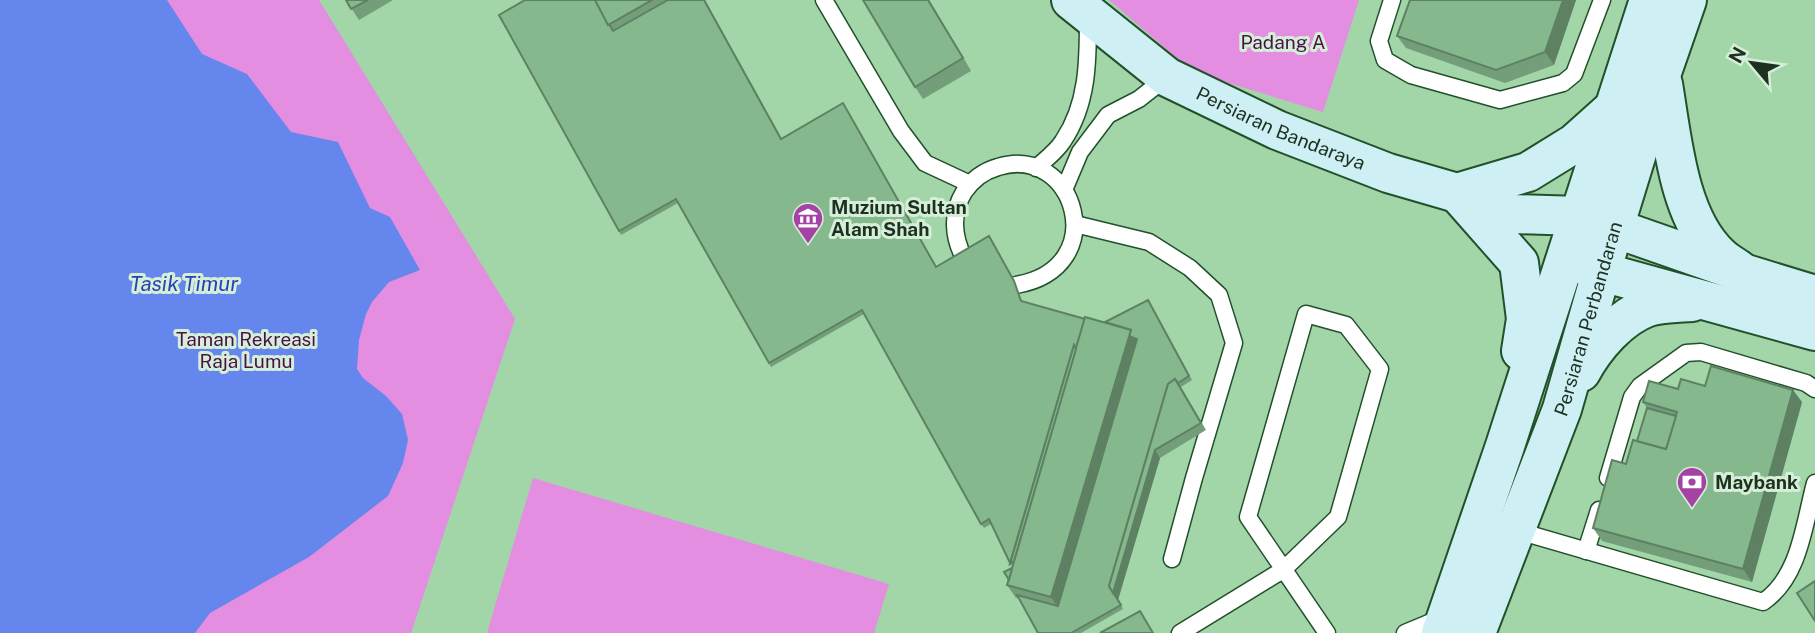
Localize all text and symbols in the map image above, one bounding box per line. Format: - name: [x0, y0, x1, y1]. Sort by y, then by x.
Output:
- north arrow: [1717, 28, 1787, 98]
- park label: Padang A: [1240, 31, 1326, 53]
- text: N: [1724, 43, 1750, 67]
- street label: Persiaran Bandaraya: [1193, 82, 1368, 174]
- place label: Muzium Sultan Alam Shah: [831, 196, 967, 240]
- museum icon: Muzium Sultan Alam Shah: [791, 201, 825, 245]
- street label: Persiaran Perbandaran: [1549, 219, 1626, 419]
- water label: Tasik Timur: [130, 271, 239, 296]
- park label: Taman Rekreasi Raja Lumu: [176, 328, 316, 372]
- bank icon: Maybank: [1675, 465, 1709, 509]
- place label: Maybank: [1715, 471, 1798, 493]

